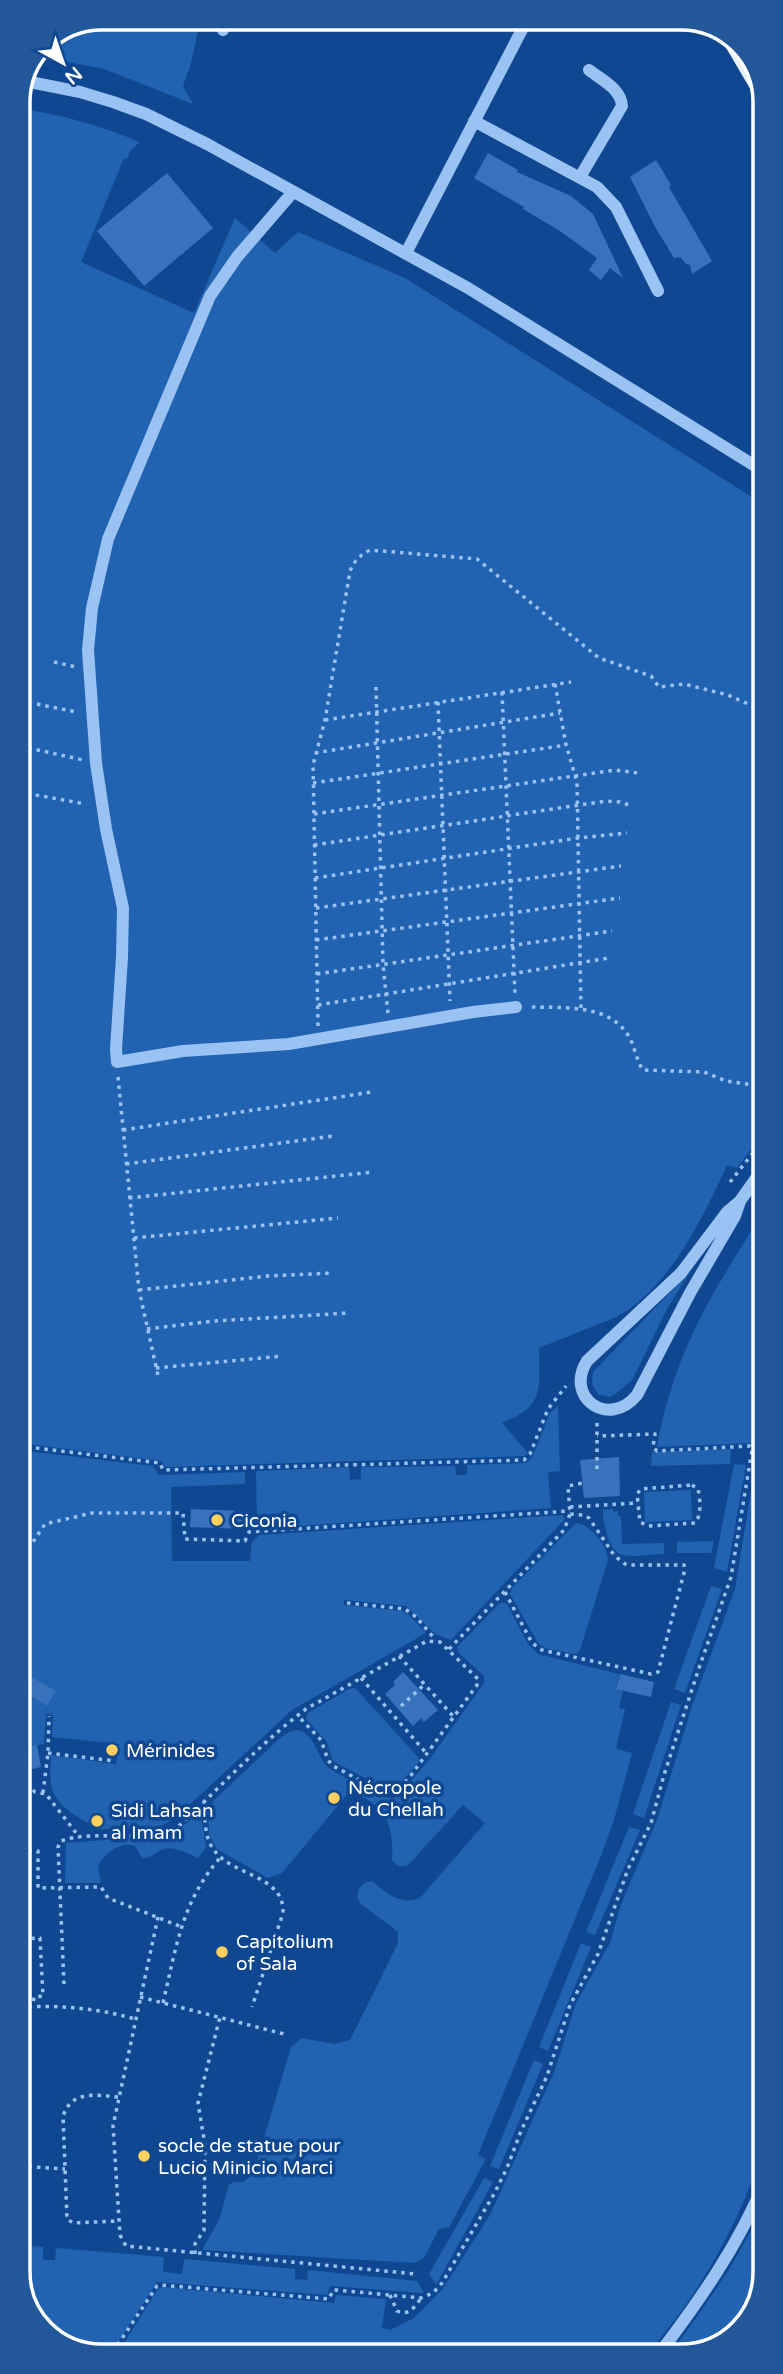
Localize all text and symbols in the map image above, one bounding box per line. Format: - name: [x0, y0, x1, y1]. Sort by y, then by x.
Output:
- north arrow: [28, 28, 98, 98]
- text: N: [60, 62, 86, 89]
- place label: Ciconia: [231, 1510, 298, 1532]
- marker: Ciconia: [209, 1512, 225, 1528]
- place label: Mérinides: [126, 1740, 215, 1762]
- marker: Mérinides: [104, 1742, 120, 1758]
- place label: Nécropole du Chellah: [348, 1777, 444, 1821]
- marker: Nécropole du Chellah: [326, 1790, 342, 1806]
- place label: Sidi Lahsan al Imam: [111, 1800, 214, 1844]
- marker: Sidi Lahsan al Imam: [89, 1813, 105, 1829]
- place label: Capitolium of Sala: [236, 1931, 334, 1975]
- marker: Capitolium of Sala: [214, 1944, 230, 1960]
- place label: socle de statue pour Lucio Minicio Marci: [158, 2135, 341, 2179]
- marker: socle de statue pour Lucio Minicio Marci: [136, 2148, 152, 2164]

